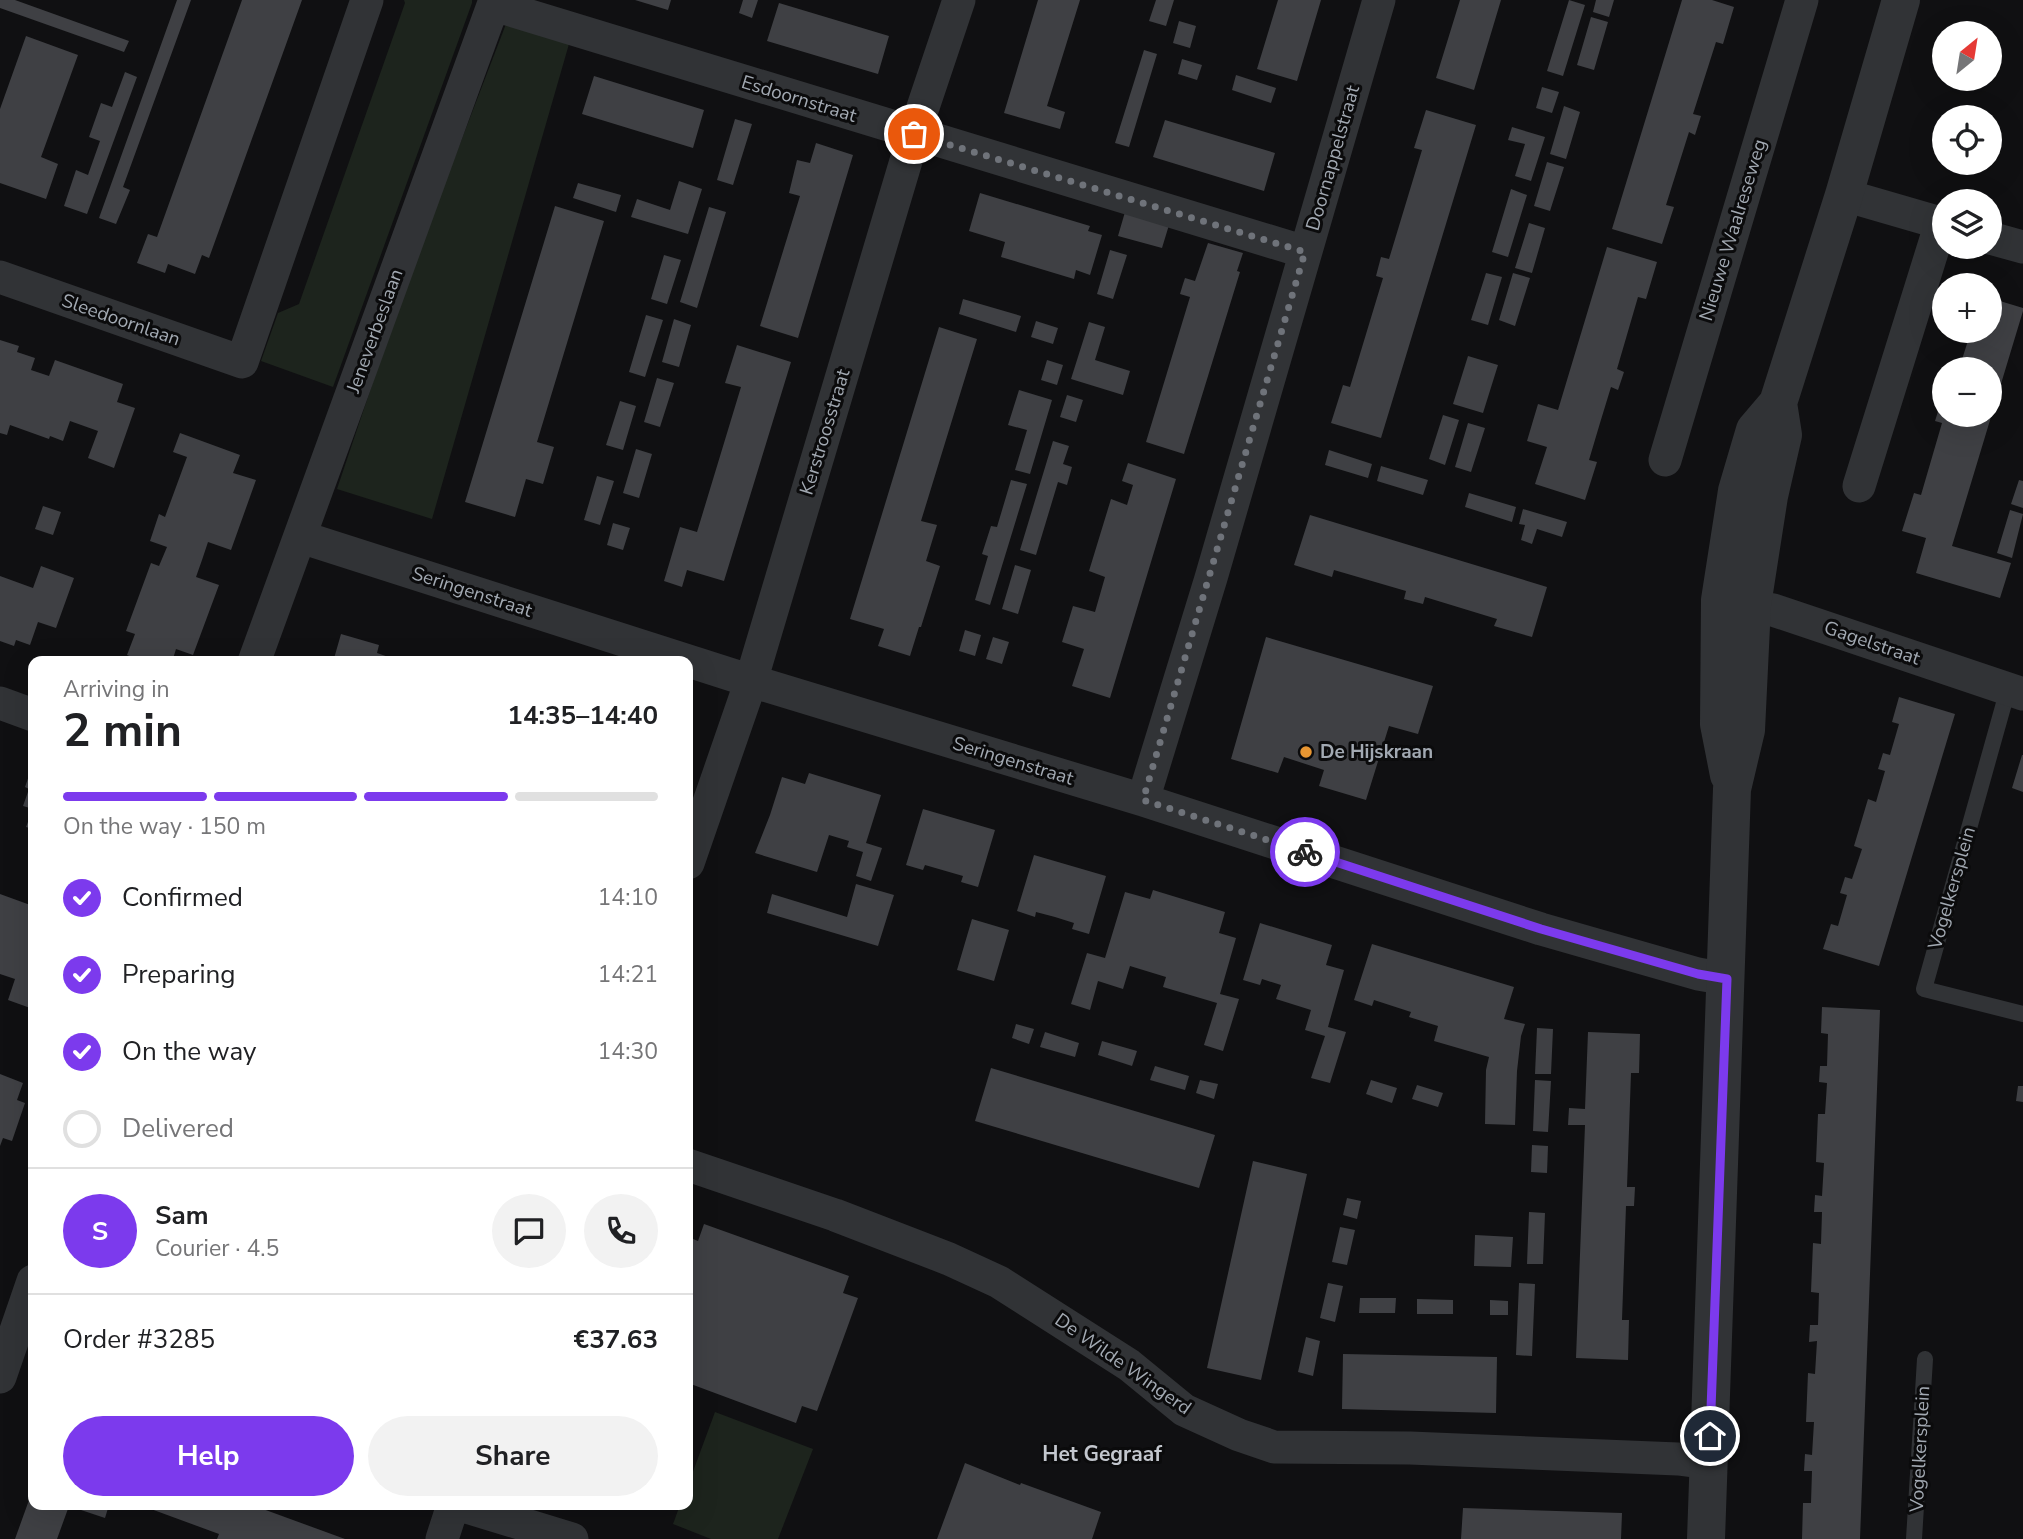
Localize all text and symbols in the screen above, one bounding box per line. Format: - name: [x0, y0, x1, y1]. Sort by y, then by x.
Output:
- north arrow: [1932, 21, 2002, 91]
- map controls: [1932, 21, 2002, 427]
- street label: Esdoornstraat: [738, 69, 860, 129]
- street label: Doornappelstraat: [1300, 82, 1366, 234]
- pin: [884, 104, 944, 164]
- button: locate: [1932, 105, 2002, 175]
- icon: bag: [895, 115, 933, 153]
- street label: Nieuwe Waalreseweg: [1693, 136, 1773, 324]
- button: layers: [1932, 189, 2002, 259]
- street label: Jeneverbeslaan: [340, 265, 410, 398]
- button: +: [1932, 273, 2002, 343]
- street label: Sleedoornlaan: [58, 288, 184, 352]
- button: −: [1932, 357, 2002, 427]
- street label: Kerstroosstraat: [794, 366, 857, 498]
- street label: Seringenstraat: [409, 560, 536, 624]
- street label: Gagelstraat: [1821, 614, 1924, 672]
- text: Arriving in: [63, 674, 170, 705]
- text: 14:35–14:40: [507, 698, 658, 733]
- text: 2 min: [63, 699, 182, 762]
- street label: Seringenstraat: [949, 730, 1077, 792]
- place label: De Hijskraan: [1320, 739, 1433, 765]
- marker: De Hijskraan: [1298, 744, 1314, 760]
- text: On the way · 150 m: [63, 811, 266, 842]
- courier: [1270, 817, 1340, 887]
- street label: Vogelkersplein: [1922, 824, 1982, 953]
- icon: bike: [1286, 833, 1324, 871]
- icon: check: [63, 879, 101, 917]
- text: Confirmed: [122, 880, 243, 915]
- text: 14:10: [598, 882, 658, 913]
- icon: check: [63, 956, 101, 994]
- text: Preparing: [122, 957, 235, 992]
- text: 14:21: [598, 959, 658, 990]
- icon: check: [63, 1033, 101, 1071]
- text: On the way: [122, 1034, 256, 1069]
- text: 14:30: [598, 1036, 658, 1067]
- text: Delivered: [122, 1111, 234, 1146]
- button: chat: [492, 1194, 566, 1268]
- button: phone: [584, 1194, 658, 1268]
- text: Sam: [155, 1198, 208, 1233]
- text: S: [92, 1214, 108, 1249]
- text: Courier · 4.5: [155, 1233, 279, 1264]
- street label: De Wilde Wingerd: [1050, 1307, 1196, 1421]
- text: Order #3285: [63, 1322, 215, 1357]
- text: €37.63: [574, 1322, 658, 1357]
- street label: Vogelkersplein: [1904, 1385, 1936, 1514]
- pin: [1680, 1406, 1740, 1466]
- button: Help: [63, 1416, 354, 1496]
- button: Share: [368, 1416, 658, 1496]
- icon: home: [1691, 1417, 1729, 1455]
- district label: Het Gegraaf: [1042, 1440, 1162, 1468]

